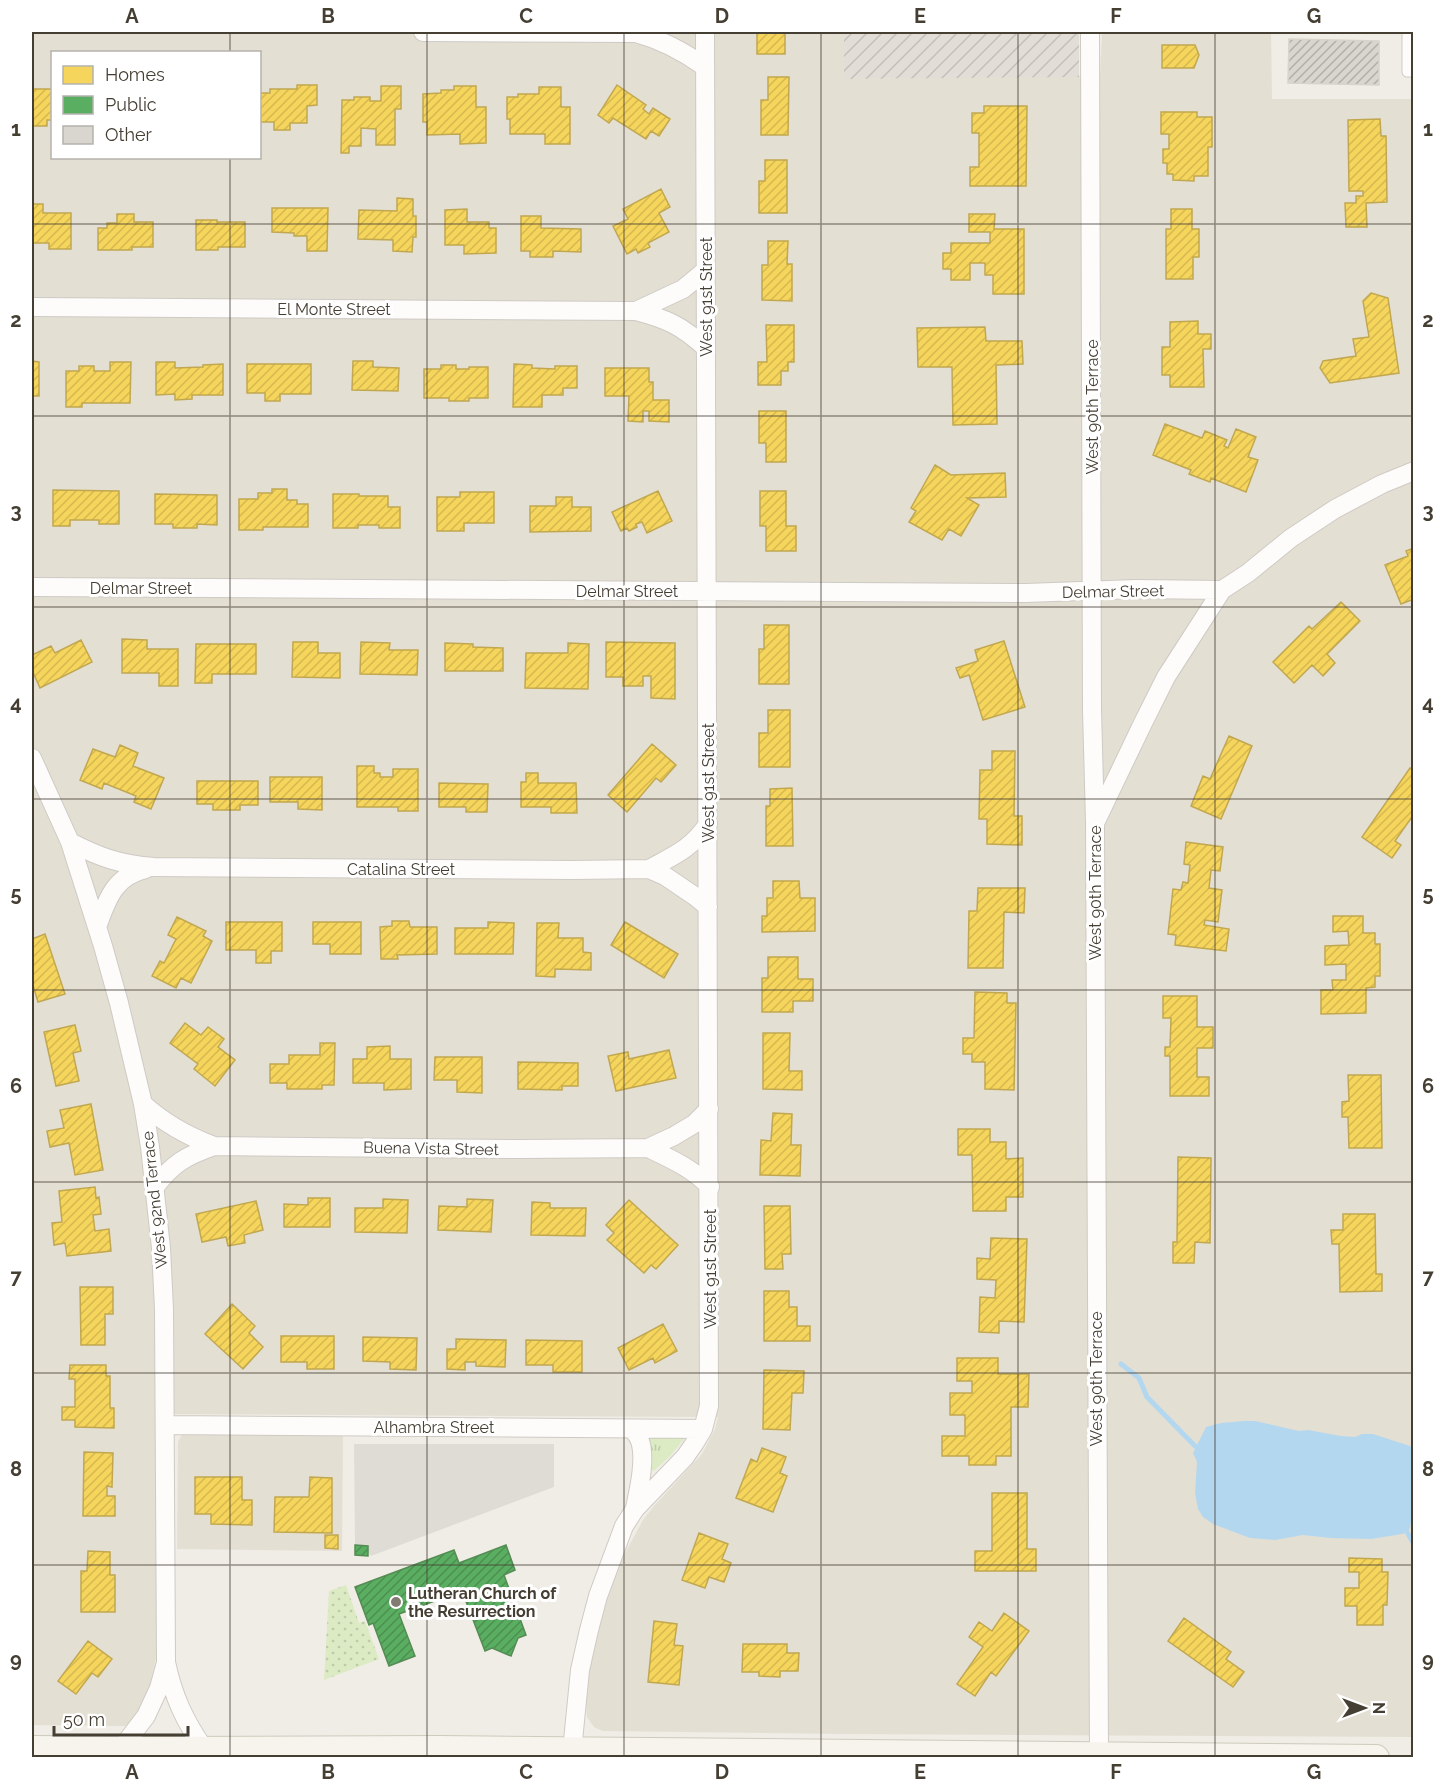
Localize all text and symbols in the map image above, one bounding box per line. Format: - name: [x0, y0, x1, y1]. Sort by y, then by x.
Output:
- text: A: [125, 4, 139, 28]
- text: B: [321, 4, 335, 28]
- text: C: [519, 4, 533, 28]
- text: D: [715, 4, 729, 28]
- text: E: [914, 4, 926, 28]
- text: F: [1110, 4, 1122, 28]
- text: G: [1307, 4, 1321, 28]
- legend: [51, 51, 261, 159]
- text: Homes: [105, 64, 165, 85]
- text: Public: [105, 94, 157, 115]
- text: 1: [11, 117, 21, 141]
- text: 1: [1423, 117, 1433, 141]
- text: Other: [105, 124, 153, 145]
- street label: West 91st Street: [697, 236, 716, 357]
- street label: El Monte Street: [277, 300, 391, 319]
- text: 2: [10, 308, 22, 332]
- text: 2: [1422, 308, 1434, 332]
- street label: West 90th Terrace: [1083, 339, 1102, 475]
- text: 3: [10, 499, 22, 523]
- text: 3: [1422, 499, 1434, 523]
- street label: Delmar Street: [90, 579, 193, 598]
- street label: Delmar Street: [1062, 581, 1165, 602]
- street label: Delmar Street: [576, 582, 679, 601]
- text: 4: [10, 691, 22, 715]
- text: 4: [1422, 691, 1434, 715]
- street label: West 91st Street: [699, 722, 718, 843]
- street label: West 90th Terrace: [1086, 825, 1105, 961]
- street label: Catalina Street: [347, 860, 456, 879]
- text: 5: [10, 882, 22, 906]
- text: 5: [1422, 882, 1434, 906]
- text: 6: [10, 1074, 22, 1098]
- text: 6: [1422, 1074, 1434, 1098]
- street label: West 92nd Terrace: [138, 1130, 171, 1270]
- street label: Buena Vista Street: [363, 1138, 500, 1159]
- street label: West 91st Street: [701, 1208, 720, 1329]
- text: 7: [10, 1265, 22, 1289]
- text: 7: [1422, 1265, 1434, 1289]
- street label: West 90th Terrace: [1087, 1311, 1106, 1447]
- street label: Alhambra Street: [374, 1418, 495, 1437]
- text: 8: [10, 1457, 22, 1481]
- text: 8: [1422, 1457, 1434, 1481]
- place label: Lutheran Church of the Resurrection: [408, 1584, 557, 1621]
- marker: Lutheran Church of the Resurrection: [389, 1595, 403, 1609]
- text: 9: [10, 1648, 22, 1672]
- text: 9: [1422, 1648, 1434, 1672]
- north arrow: [1334, 1678, 1394, 1738]
- scale bar: [54, 1699, 188, 1737]
- text: N: [1369, 1702, 1388, 1714]
- text: 50 m: [63, 1709, 105, 1730]
- text: A: [125, 1760, 139, 1784]
- text: B: [321, 1760, 335, 1784]
- text: C: [519, 1760, 533, 1784]
- text: D: [715, 1760, 729, 1784]
- text: E: [914, 1760, 926, 1784]
- text: F: [1110, 1760, 1122, 1784]
- text: G: [1307, 1760, 1321, 1784]

